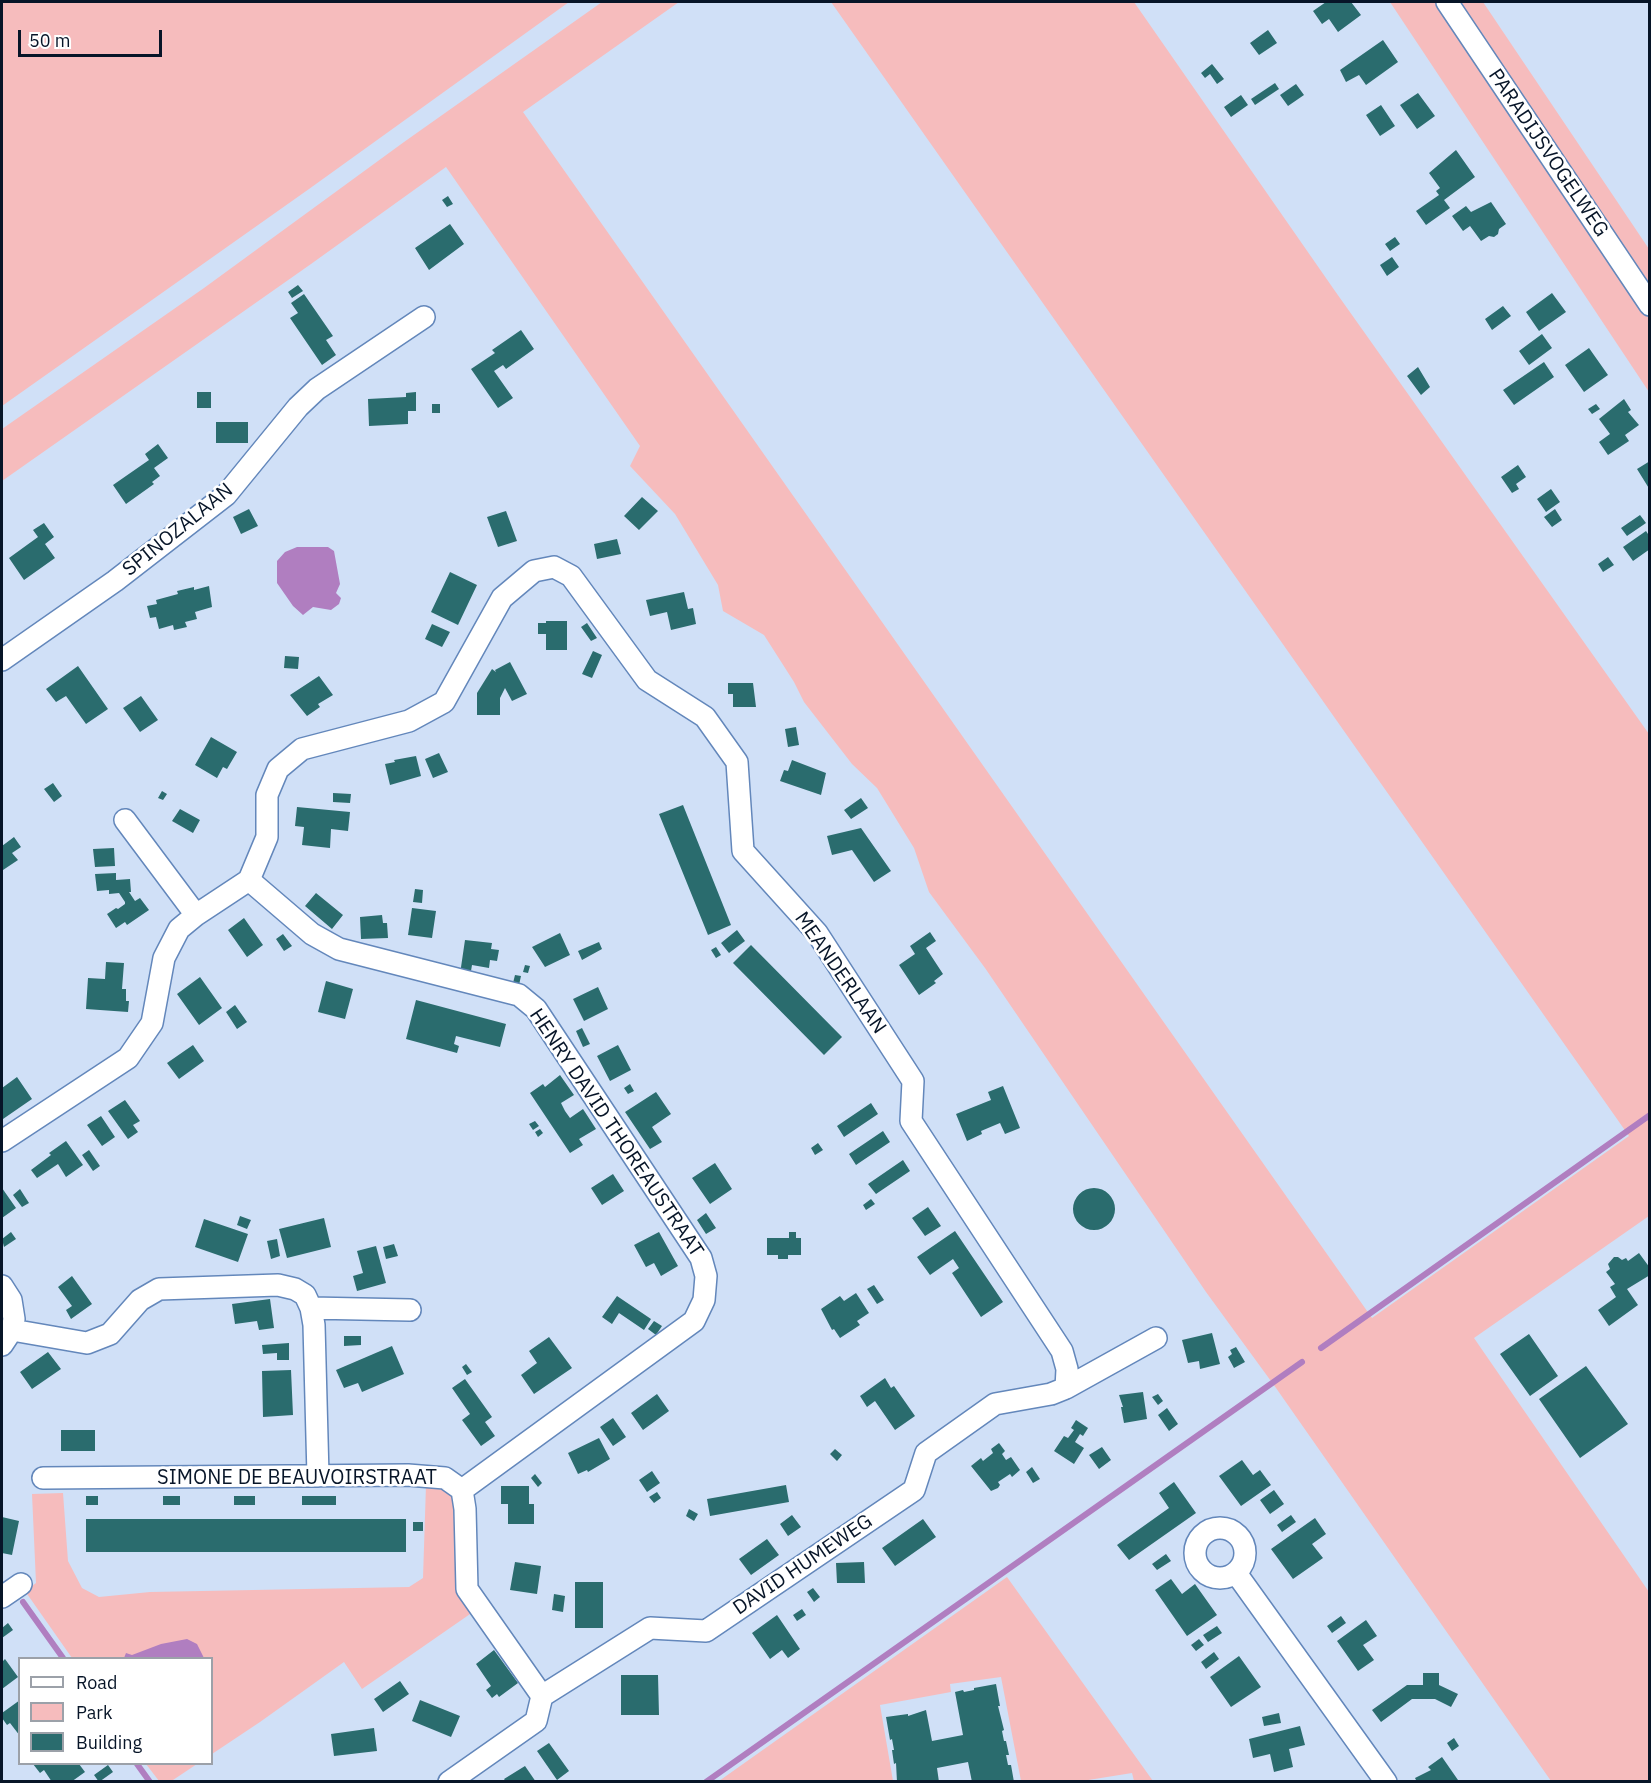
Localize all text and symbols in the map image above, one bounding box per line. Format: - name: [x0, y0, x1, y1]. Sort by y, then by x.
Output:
- scale bar: [21, 18, 165, 56]
- text: 50 m: [29, 29, 71, 52]
- street label: PARADIJSVOGELWEG: [1483, 64, 1613, 242]
- street label: SPINOZALAAN: [118, 478, 238, 582]
- street label: MEANDERLAAN: [789, 907, 891, 1039]
- street label: HENRY DAVID THOREAUSTRAAT: [524, 1004, 708, 1262]
- street label: SIMONE DE BEAUVOIRSTRAAT: [157, 1466, 437, 1490]
- street label: DAVID HUMEWEG: [729, 1510, 877, 1620]
- legend: [18, 1657, 213, 1765]
- text: Road: [76, 1671, 117, 1694]
- text: Park: [76, 1701, 112, 1724]
- text: Building: [76, 1731, 142, 1754]

